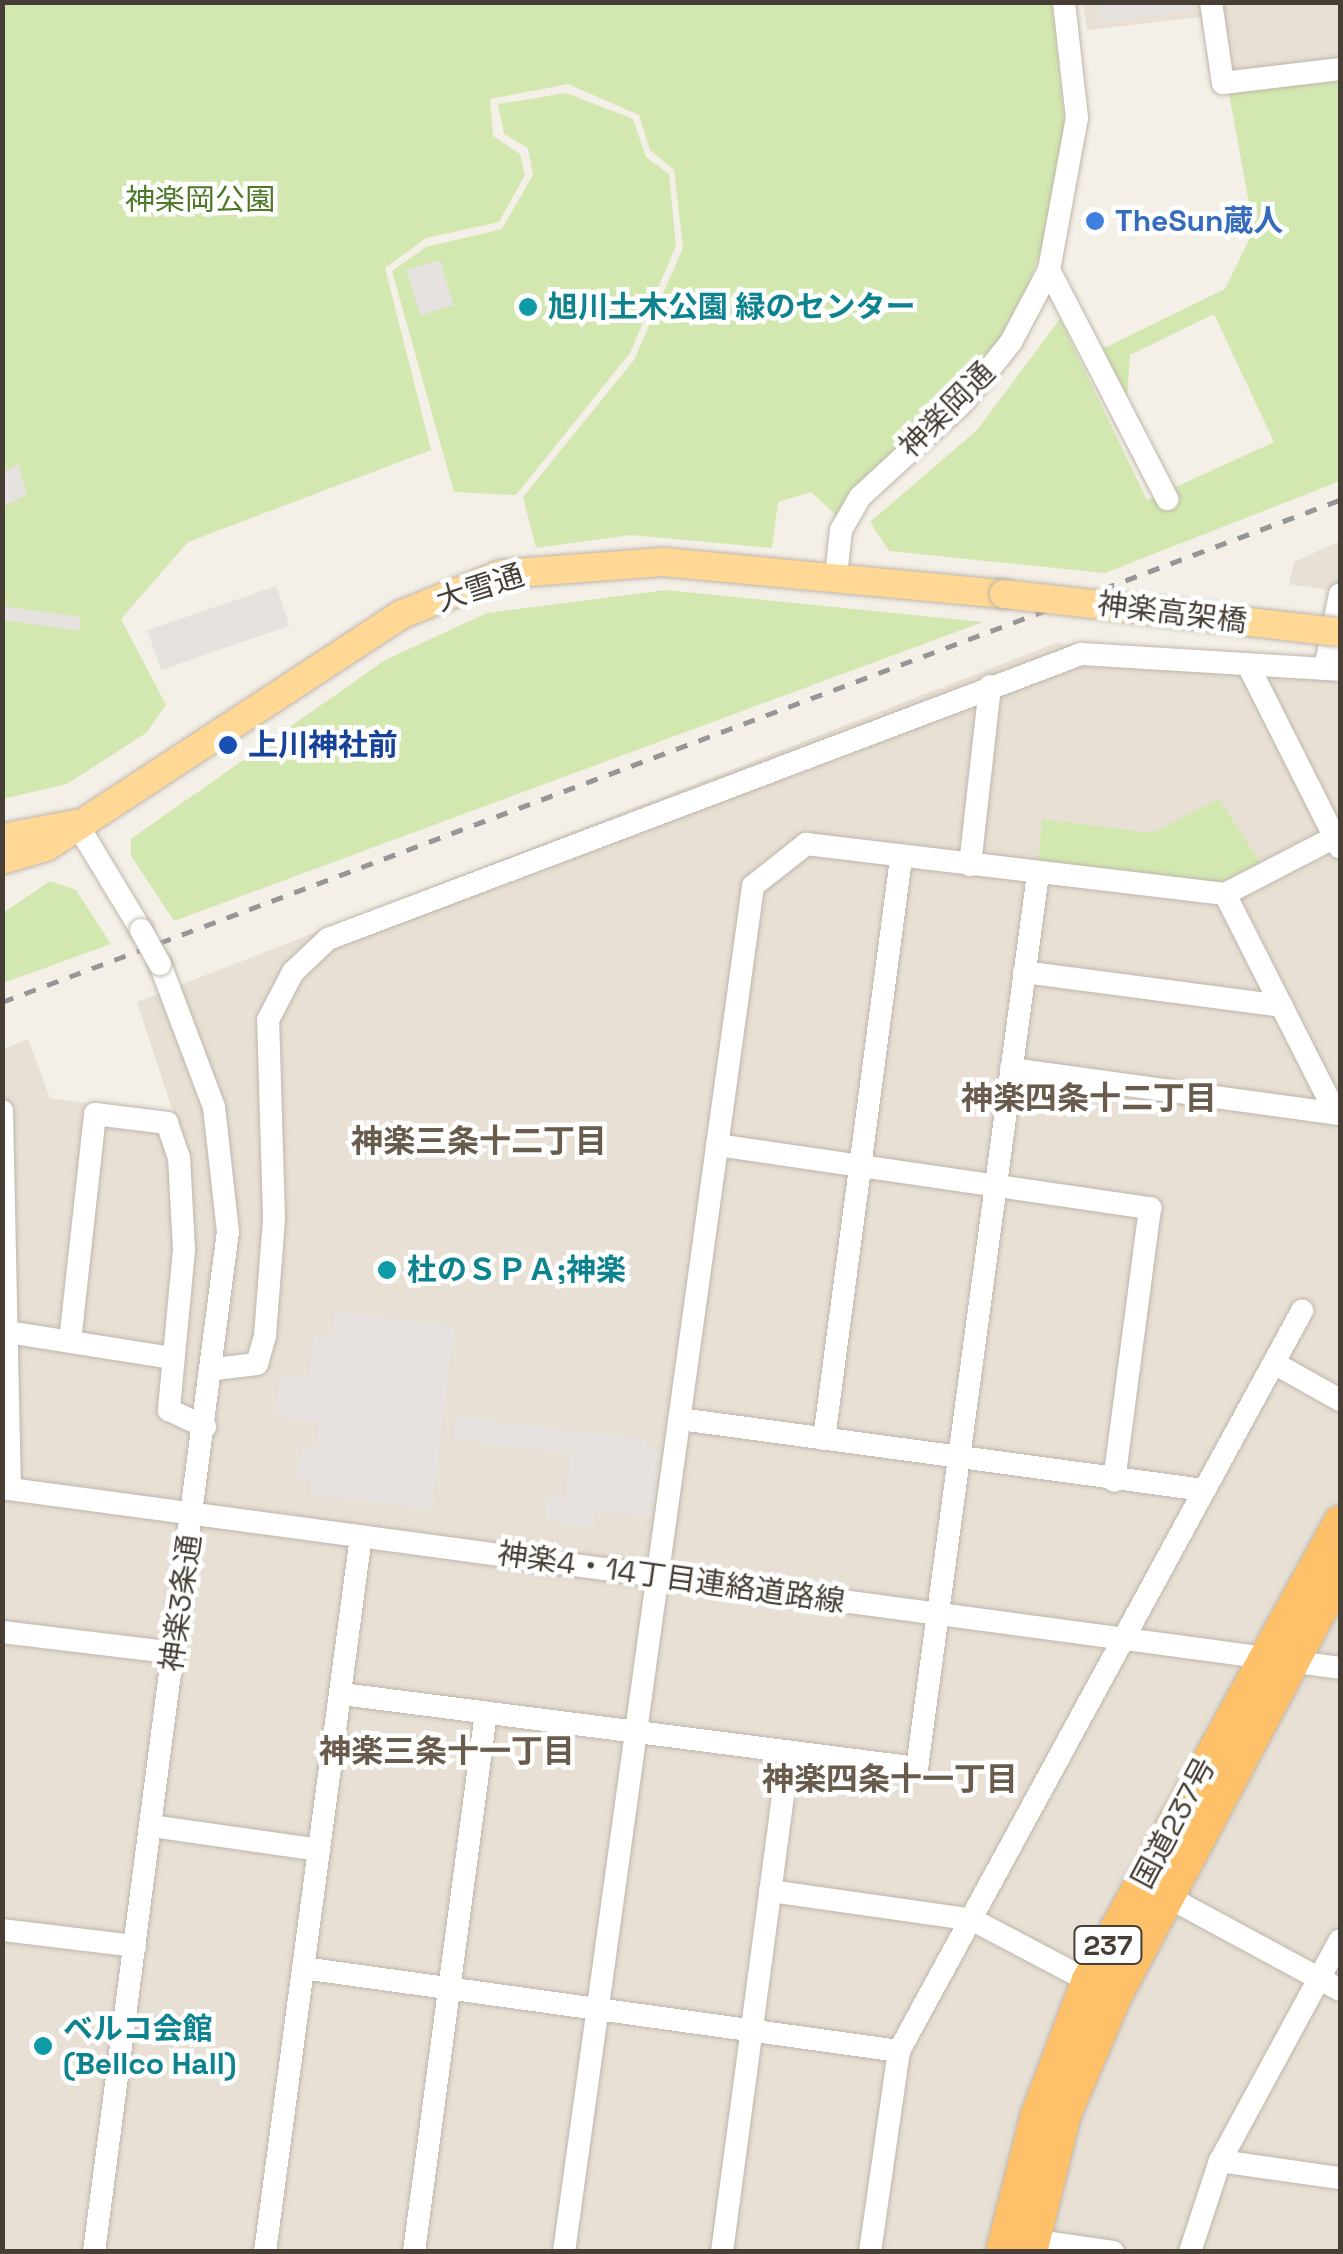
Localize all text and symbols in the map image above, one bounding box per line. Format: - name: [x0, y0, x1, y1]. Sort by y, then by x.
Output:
- park label: 神楽岡公園: [125, 182, 275, 218]
- place label: TheSun蔵人: [1115, 203, 1284, 239]
- marker: TheSun蔵人: [1084, 210, 1106, 232]
- place label: 旭川土木公園 緑のセンター: [548, 289, 916, 325]
- marker: 旭川土木公園 緑のセンター: [517, 296, 539, 318]
- street label: 神楽岡通: [892, 355, 1002, 465]
- street label: 大雪通: [432, 557, 528, 619]
- street label: 神楽高架橋: [1095, 586, 1249, 640]
- place label: 上川神社前: [248, 727, 398, 763]
- marker: 上川神社前: [217, 734, 239, 756]
- district label: 神楽四条十二丁目: [961, 1079, 1217, 1117]
- district label: 神楽三条十二丁目: [351, 1122, 607, 1160]
- place label: 杜のＳＰＡ;神楽: [407, 1252, 626, 1288]
- marker: 杜のＳＰＡ;神楽: [376, 1259, 398, 1281]
- street label: 神楽3条通: [154, 1532, 208, 1674]
- street label: 神楽4・14丁目連絡道路線: [495, 1536, 847, 1620]
- district label: 神楽三条十一丁目: [319, 1732, 575, 1770]
- street label: 国道237号: [1125, 1751, 1223, 1895]
- district label: 神楽四条十一丁目: [762, 1760, 1018, 1798]
- road number: 237: [1073, 1922, 1143, 1968]
- place label: ベルコ会館 (Bellco Hall): [63, 2011, 236, 2082]
- marker: ベルコ会館 (Bellco Hall): [32, 2035, 54, 2057]

